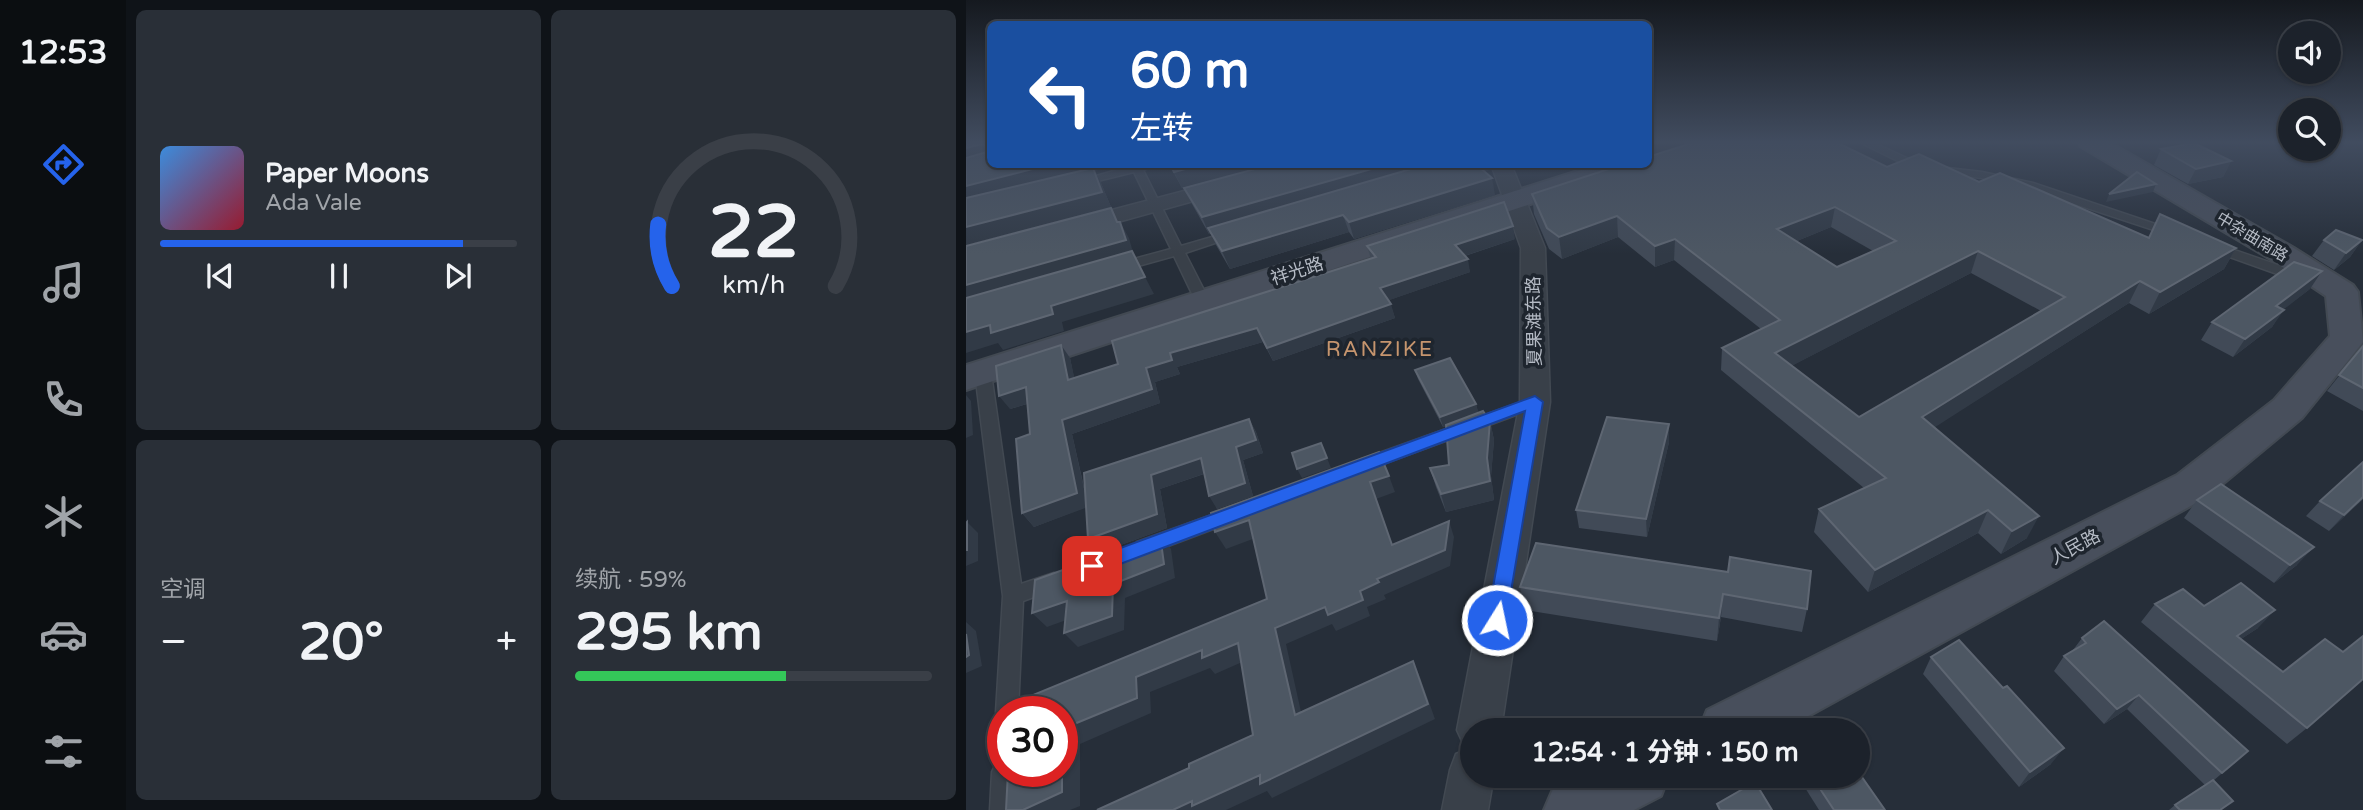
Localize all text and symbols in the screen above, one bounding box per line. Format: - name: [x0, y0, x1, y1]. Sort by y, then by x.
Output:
- map controls: [2278, 21, 2341, 161]
- button: sound: [2278, 21, 2341, 84]
- text: 12:53: [19, 34, 107, 72]
- text: 60 m: [1130, 42, 1249, 101]
- icon: left: [1015, 49, 1106, 140]
- button: search: [2278, 98, 2341, 161]
- text: 左转: [1130, 110, 1194, 148]
- icon: directions: [39, 140, 88, 189]
- text: Paper Moons: [265, 158, 429, 189]
- text: Ada Vale: [265, 189, 362, 217]
- text: 22: [708, 190, 799, 278]
- street label: 中杂曲南路: [2213, 208, 2291, 266]
- street label: 祥光路: [1268, 252, 1326, 290]
- icon: previous: [201, 257, 239, 295]
- icon: pause: [320, 257, 358, 295]
- icon: next: [439, 257, 477, 295]
- icon: music: [39, 258, 88, 307]
- text: km/h: [722, 270, 785, 300]
- street label: 夏果滩东路: [1522, 276, 1546, 366]
- district label: RANZIKE: [1326, 337, 1434, 362]
- icon: phone: [39, 375, 88, 424]
- icon: climate: [39, 492, 88, 541]
- street label: 人民路: [2046, 525, 2104, 569]
- pin: [1062, 536, 1122, 596]
- icon: arrive: [1073, 547, 1111, 585]
- text: 续航 · 59%: [575, 566, 687, 594]
- text: 空调: [160, 576, 206, 604]
- position arrow: [1460, 583, 1534, 657]
- text: 295 km: [575, 601, 763, 664]
- icon: car: [39, 610, 88, 659]
- text: 20°: [299, 611, 384, 674]
- text: −: [160, 619, 187, 665]
- text: +: [496, 619, 517, 665]
- speed limit sign: 30: [987, 696, 1078, 787]
- icon: filters: [39, 727, 88, 776]
- text: 12:54 · 1 分钟 · 150 m: [1531, 737, 1799, 768]

